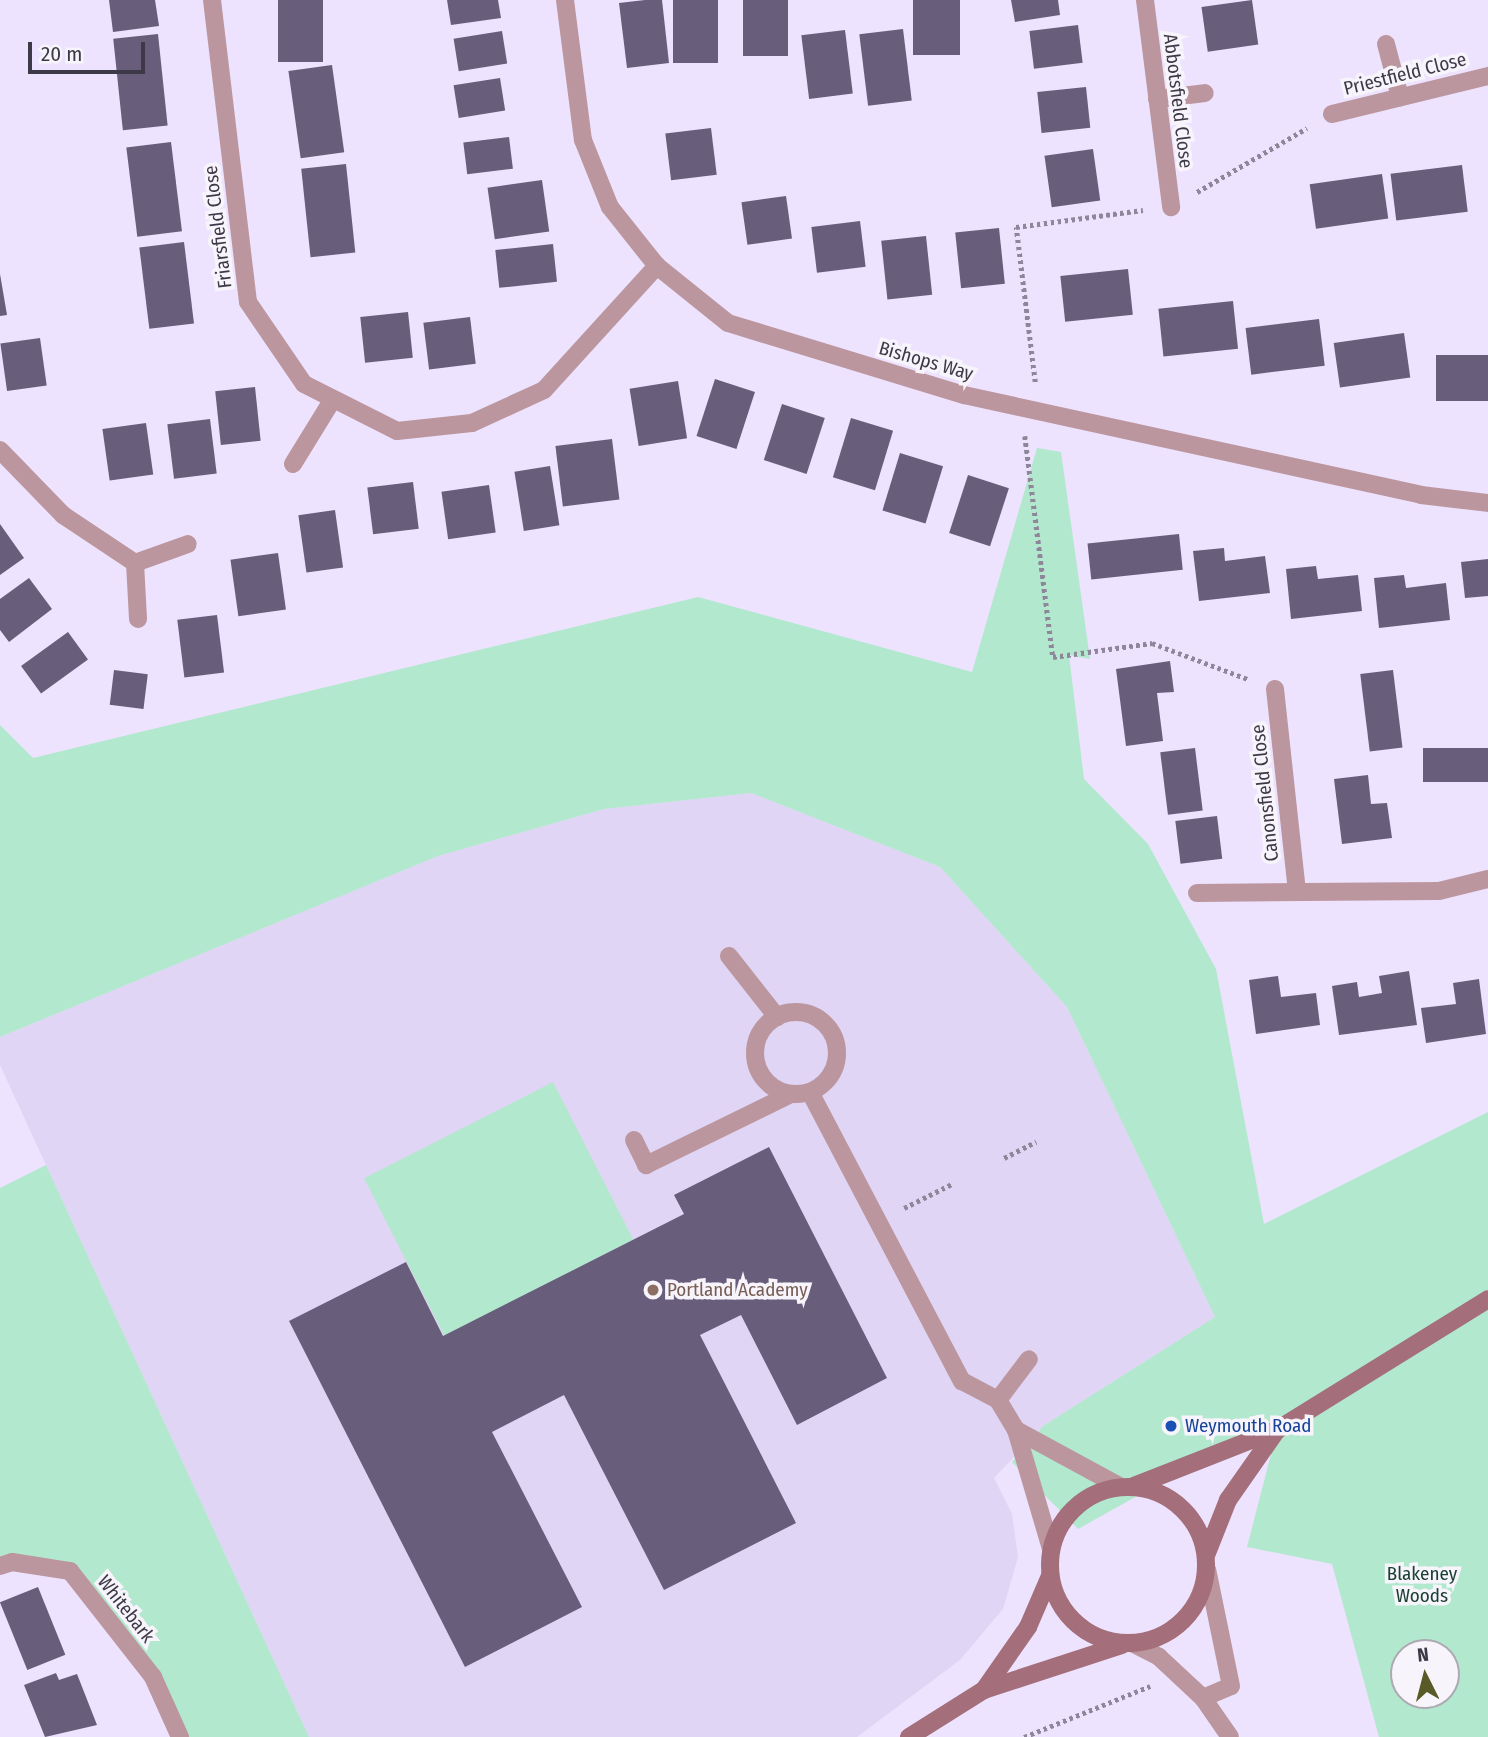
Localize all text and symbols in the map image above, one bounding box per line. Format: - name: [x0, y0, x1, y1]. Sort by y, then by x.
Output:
- scale bar: [32, 28, 149, 72]
- street label: Abbotsfield Close: [1158, 32, 1198, 170]
- text: 20 m: [41, 41, 82, 67]
- street label: Priestfield Close: [1341, 48, 1469, 100]
- street label: Friarsfield Close: [199, 164, 237, 290]
- street label: Bishops Way: [876, 337, 976, 385]
- street label: Canonsfield Close: [1246, 723, 1284, 863]
- place label: Portland Academy: [667, 1279, 808, 1301]
- marker: Portland Academy: [645, 1282, 661, 1298]
- place label: Weymouth Road: [1185, 1415, 1311, 1437]
- marker: Weymouth Road: [1163, 1418, 1179, 1434]
- park label: Blakeney Woods: [1387, 1563, 1457, 1607]
- street label: Whitebark: [93, 1571, 159, 1647]
- north arrow: [1390, 1639, 1460, 1709]
- text: N: [1416, 1643, 1430, 1667]

